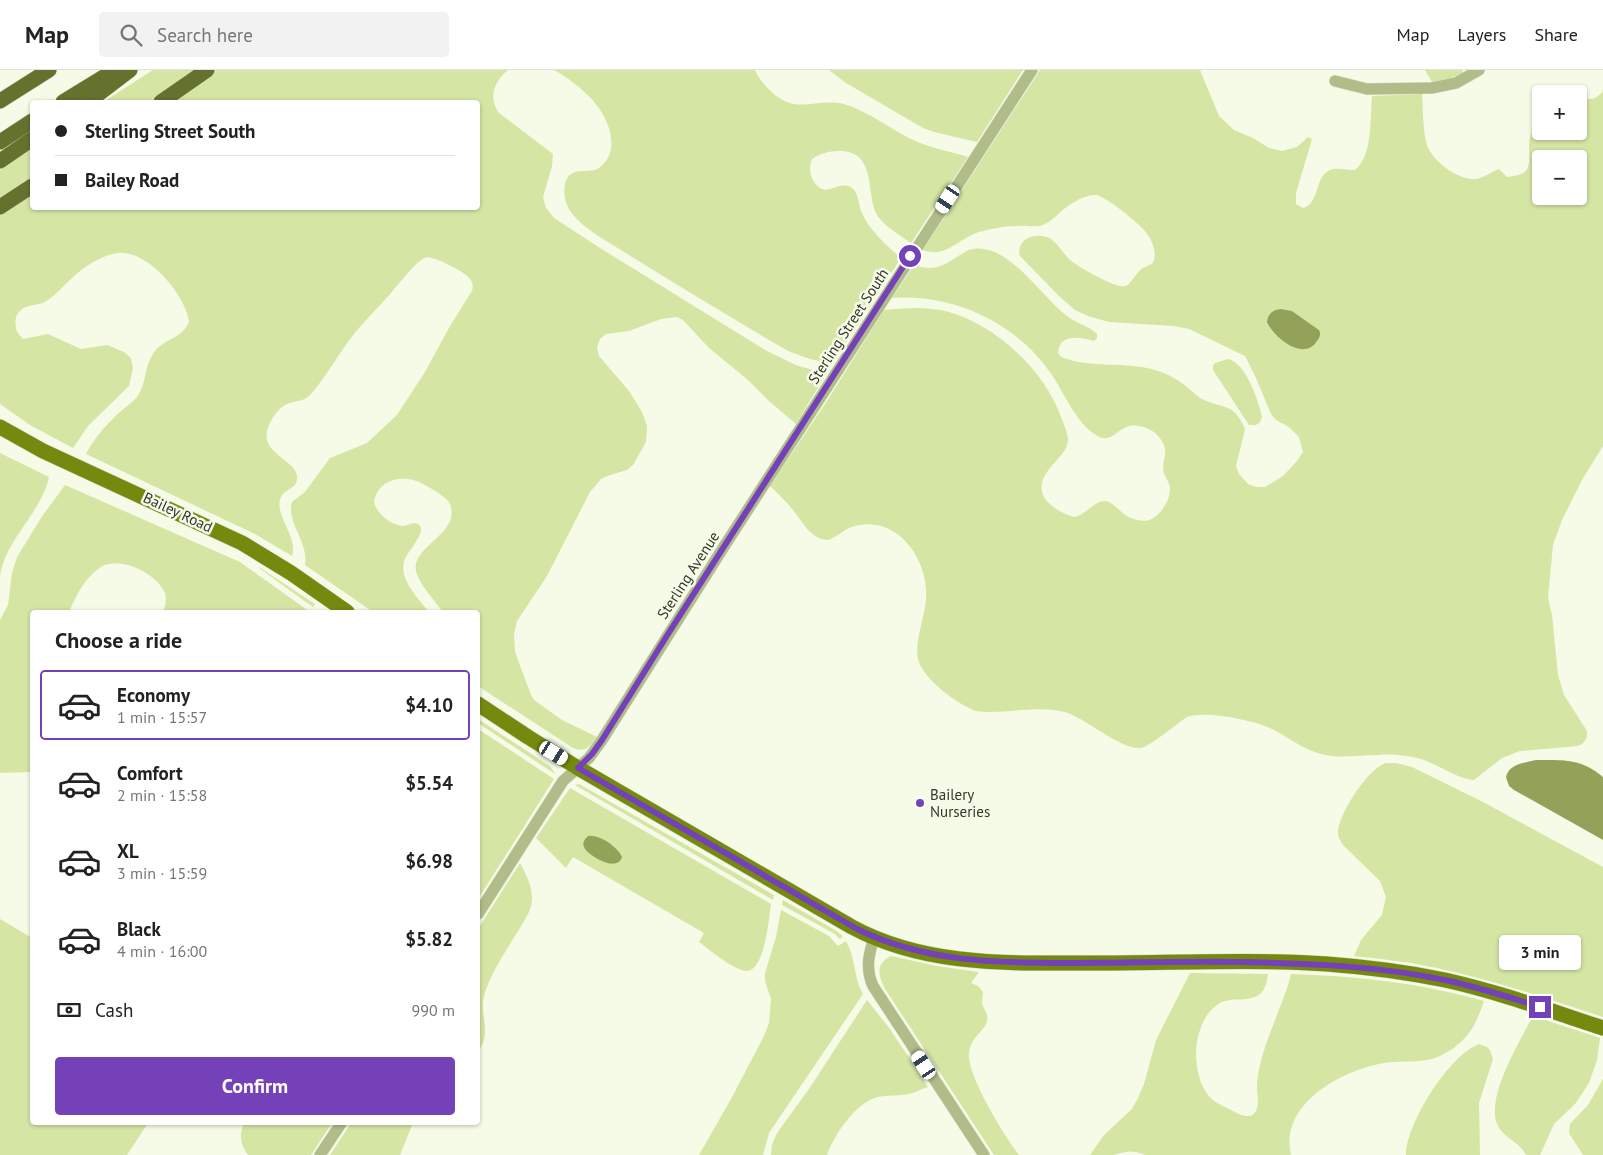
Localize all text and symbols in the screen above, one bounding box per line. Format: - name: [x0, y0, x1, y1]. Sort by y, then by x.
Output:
- search box: [99, 12, 449, 57]
- text: Map: [25, 19, 69, 50]
- icon: search: [117, 21, 145, 49]
- text: Search here: [157, 23, 253, 47]
- text: Map: [1397, 23, 1429, 46]
- text: Layers: [1457, 23, 1506, 46]
- text: Share: [1534, 23, 1578, 46]
- map controls: [1532, 85, 1587, 205]
- button: +: [1532, 85, 1587, 140]
- text: Sterling Street South: [85, 119, 255, 143]
- button: −: [1532, 150, 1587, 205]
- text: Bailey Road: [85, 168, 179, 192]
- car: [933, 182, 962, 216]
- route start: [899, 245, 921, 267]
- street label: Sterling Street South: [804, 265, 892, 387]
- street label: Bailey Road: [140, 488, 216, 536]
- street label: Sterling Avenue: [653, 528, 723, 622]
- text: Choose a ride: [55, 626, 182, 654]
- icon: car: [57, 683, 102, 728]
- text: Economy: [117, 683, 190, 707]
- text: $4.10: [405, 693, 453, 717]
- text: 1 min · 15:57: [117, 707, 207, 727]
- car: [537, 739, 570, 767]
- icon: car: [57, 761, 102, 806]
- text: Comfort: [117, 761, 183, 785]
- text: $5.54: [405, 771, 453, 795]
- text: 2 min · 15:58: [117, 785, 207, 805]
- place label: Bailery Nurseries: [930, 785, 990, 821]
- marker: Bailery Nurseries: [914, 797, 926, 809]
- icon: car: [57, 839, 102, 884]
- text: XL: [117, 839, 139, 863]
- text: $6.98: [405, 849, 453, 873]
- text: 3 min · 15:59: [117, 863, 207, 883]
- icon: car: [57, 917, 102, 962]
- text: Black: [117, 917, 161, 941]
- text: $5.82: [405, 927, 453, 951]
- callout: 3 min: [1499, 934, 1581, 970]
- text: 4 min · 16:00: [117, 941, 207, 961]
- text: 3 min: [1520, 942, 1560, 962]
- icon: cash: [55, 996, 83, 1024]
- route end: [1529, 996, 1551, 1018]
- text: Cash: [95, 998, 133, 1022]
- text: 990 m: [412, 1000, 455, 1020]
- car: [909, 1048, 938, 1082]
- button: Confirm: [55, 1057, 455, 1115]

